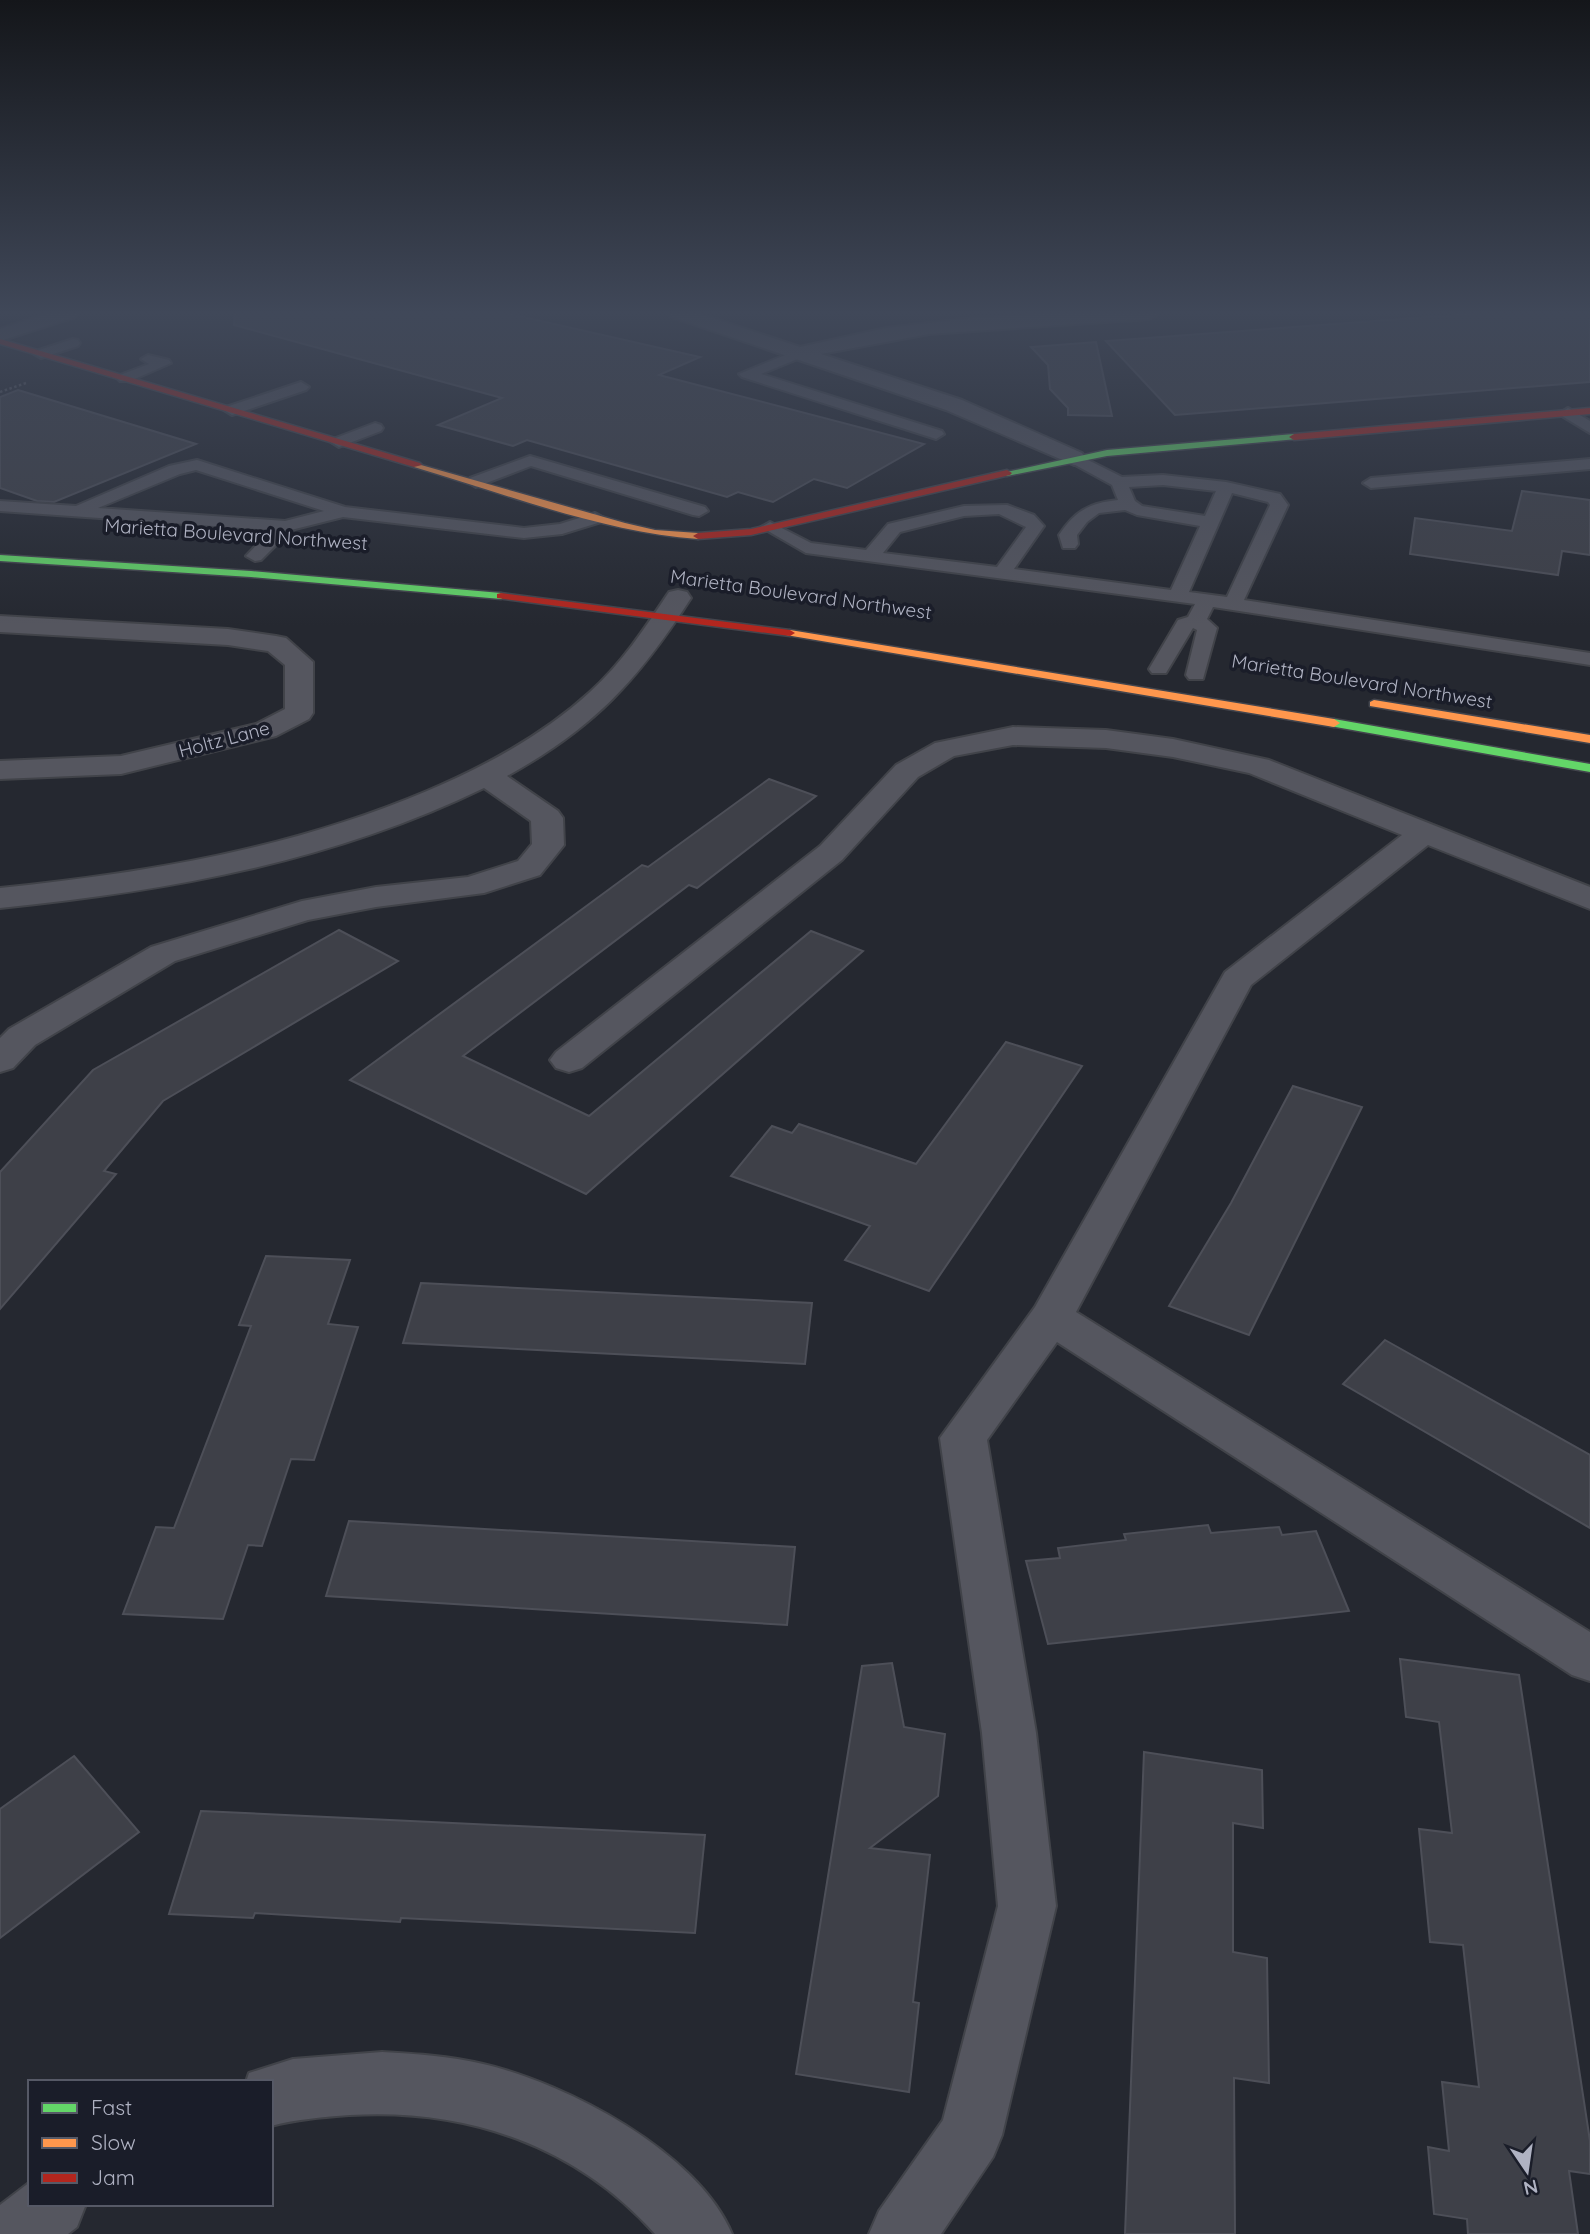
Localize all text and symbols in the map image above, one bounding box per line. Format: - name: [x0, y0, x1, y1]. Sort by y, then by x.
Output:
- street label: Marietta Boulevard Northwest: [104, 513, 368, 555]
- street label: Marietta Boulevard Northwest: [669, 564, 933, 624]
- street label: Marietta Boulevard Northwest: [1230, 649, 1494, 713]
- street label: Holtz Lane: [176, 715, 272, 763]
- legend: [28, 2080, 273, 2206]
- text: Fast: [91, 2094, 132, 2120]
- text: Slow: [91, 2129, 136, 2155]
- north arrow: [1492, 2136, 1562, 2206]
- text: Jam: [91, 2164, 135, 2190]
- text: N: [1521, 2174, 1540, 2201]

